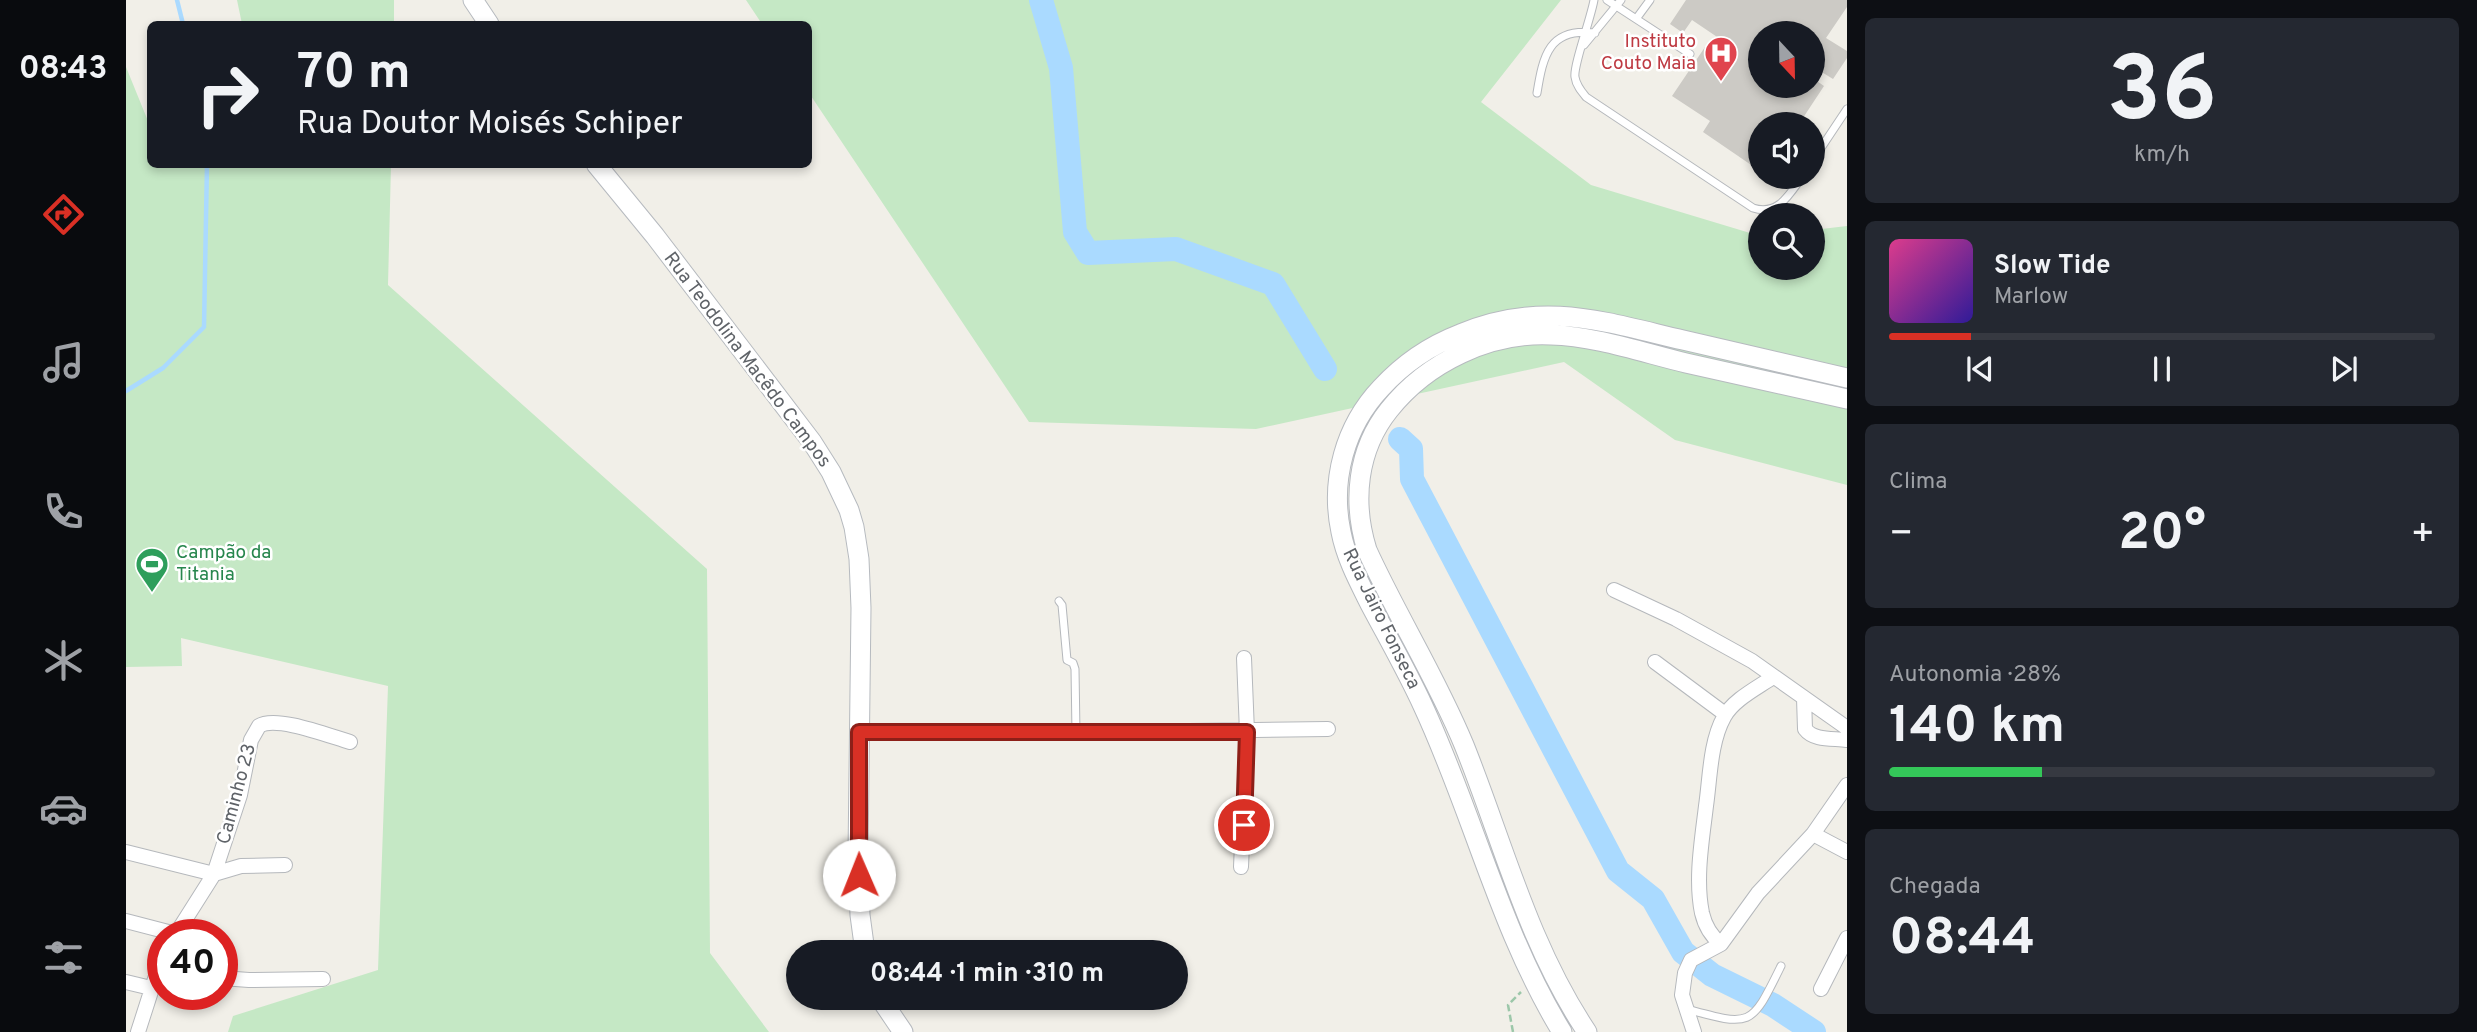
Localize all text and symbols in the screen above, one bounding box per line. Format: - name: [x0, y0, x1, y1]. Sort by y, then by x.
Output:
- north arrow: [1748, 21, 1825, 98]
- map controls: [1748, 21, 1825, 280]
- place label: Instituto Couto Maia: [1601, 30, 1696, 76]
- hospital icon: Instituto Couto Maia: [1702, 34, 1740, 83]
- text: 36: [2107, 38, 2217, 153]
- text: 70 m: [297, 44, 411, 106]
- icon: right: [182, 49, 273, 140]
- text: 08:43: [19, 50, 107, 90]
- text: Rua Doutor Moisés Schiper: [297, 105, 683, 145]
- button: sound: [1748, 112, 1825, 189]
- text: km/h: [2134, 141, 2190, 170]
- icon: directions: [39, 190, 88, 239]
- button: search: [1748, 203, 1825, 280]
- street label: Rua Teodolina Macêdo Campos: [658, 247, 836, 473]
- text: Slow Tide: [1994, 250, 2111, 283]
- text: Marlow: [1994, 283, 2068, 312]
- icon: music: [39, 338, 88, 387]
- icon: previous: [1961, 350, 1999, 388]
- icon: pause: [2143, 350, 2181, 388]
- icon: next: [2325, 350, 2363, 388]
- text: Clima: [1889, 468, 1947, 497]
- icon: phone: [39, 487, 88, 536]
- text: 20°: [2118, 502, 2206, 568]
- text: −: [1889, 511, 1914, 560]
- text: +: [2410, 511, 2435, 560]
- place label: Campão da Titania: [176, 541, 271, 587]
- sports icon: Campão da Titania: [133, 545, 171, 594]
- street label: Rua Jairo Fonseca: [1337, 545, 1425, 693]
- icon: climate: [39, 636, 88, 685]
- text: Autonomia · 28%: [1889, 661, 2061, 690]
- text: 140 km: [1889, 695, 2065, 761]
- street label: Caminho 23: [212, 741, 262, 847]
- icon: car: [39, 784, 88, 833]
- pin: [1214, 795, 1274, 855]
- icon: arrive: [1225, 806, 1263, 844]
- position arrow: [822, 838, 896, 912]
- text: Chegada: [1889, 873, 1981, 902]
- text: 08:44: [1889, 907, 2035, 973]
- speed limit sign: 40: [147, 919, 238, 1010]
- icon: filters: [39, 933, 88, 982]
- text: 08:44 · 1 min · 310 m: [870, 958, 1104, 991]

